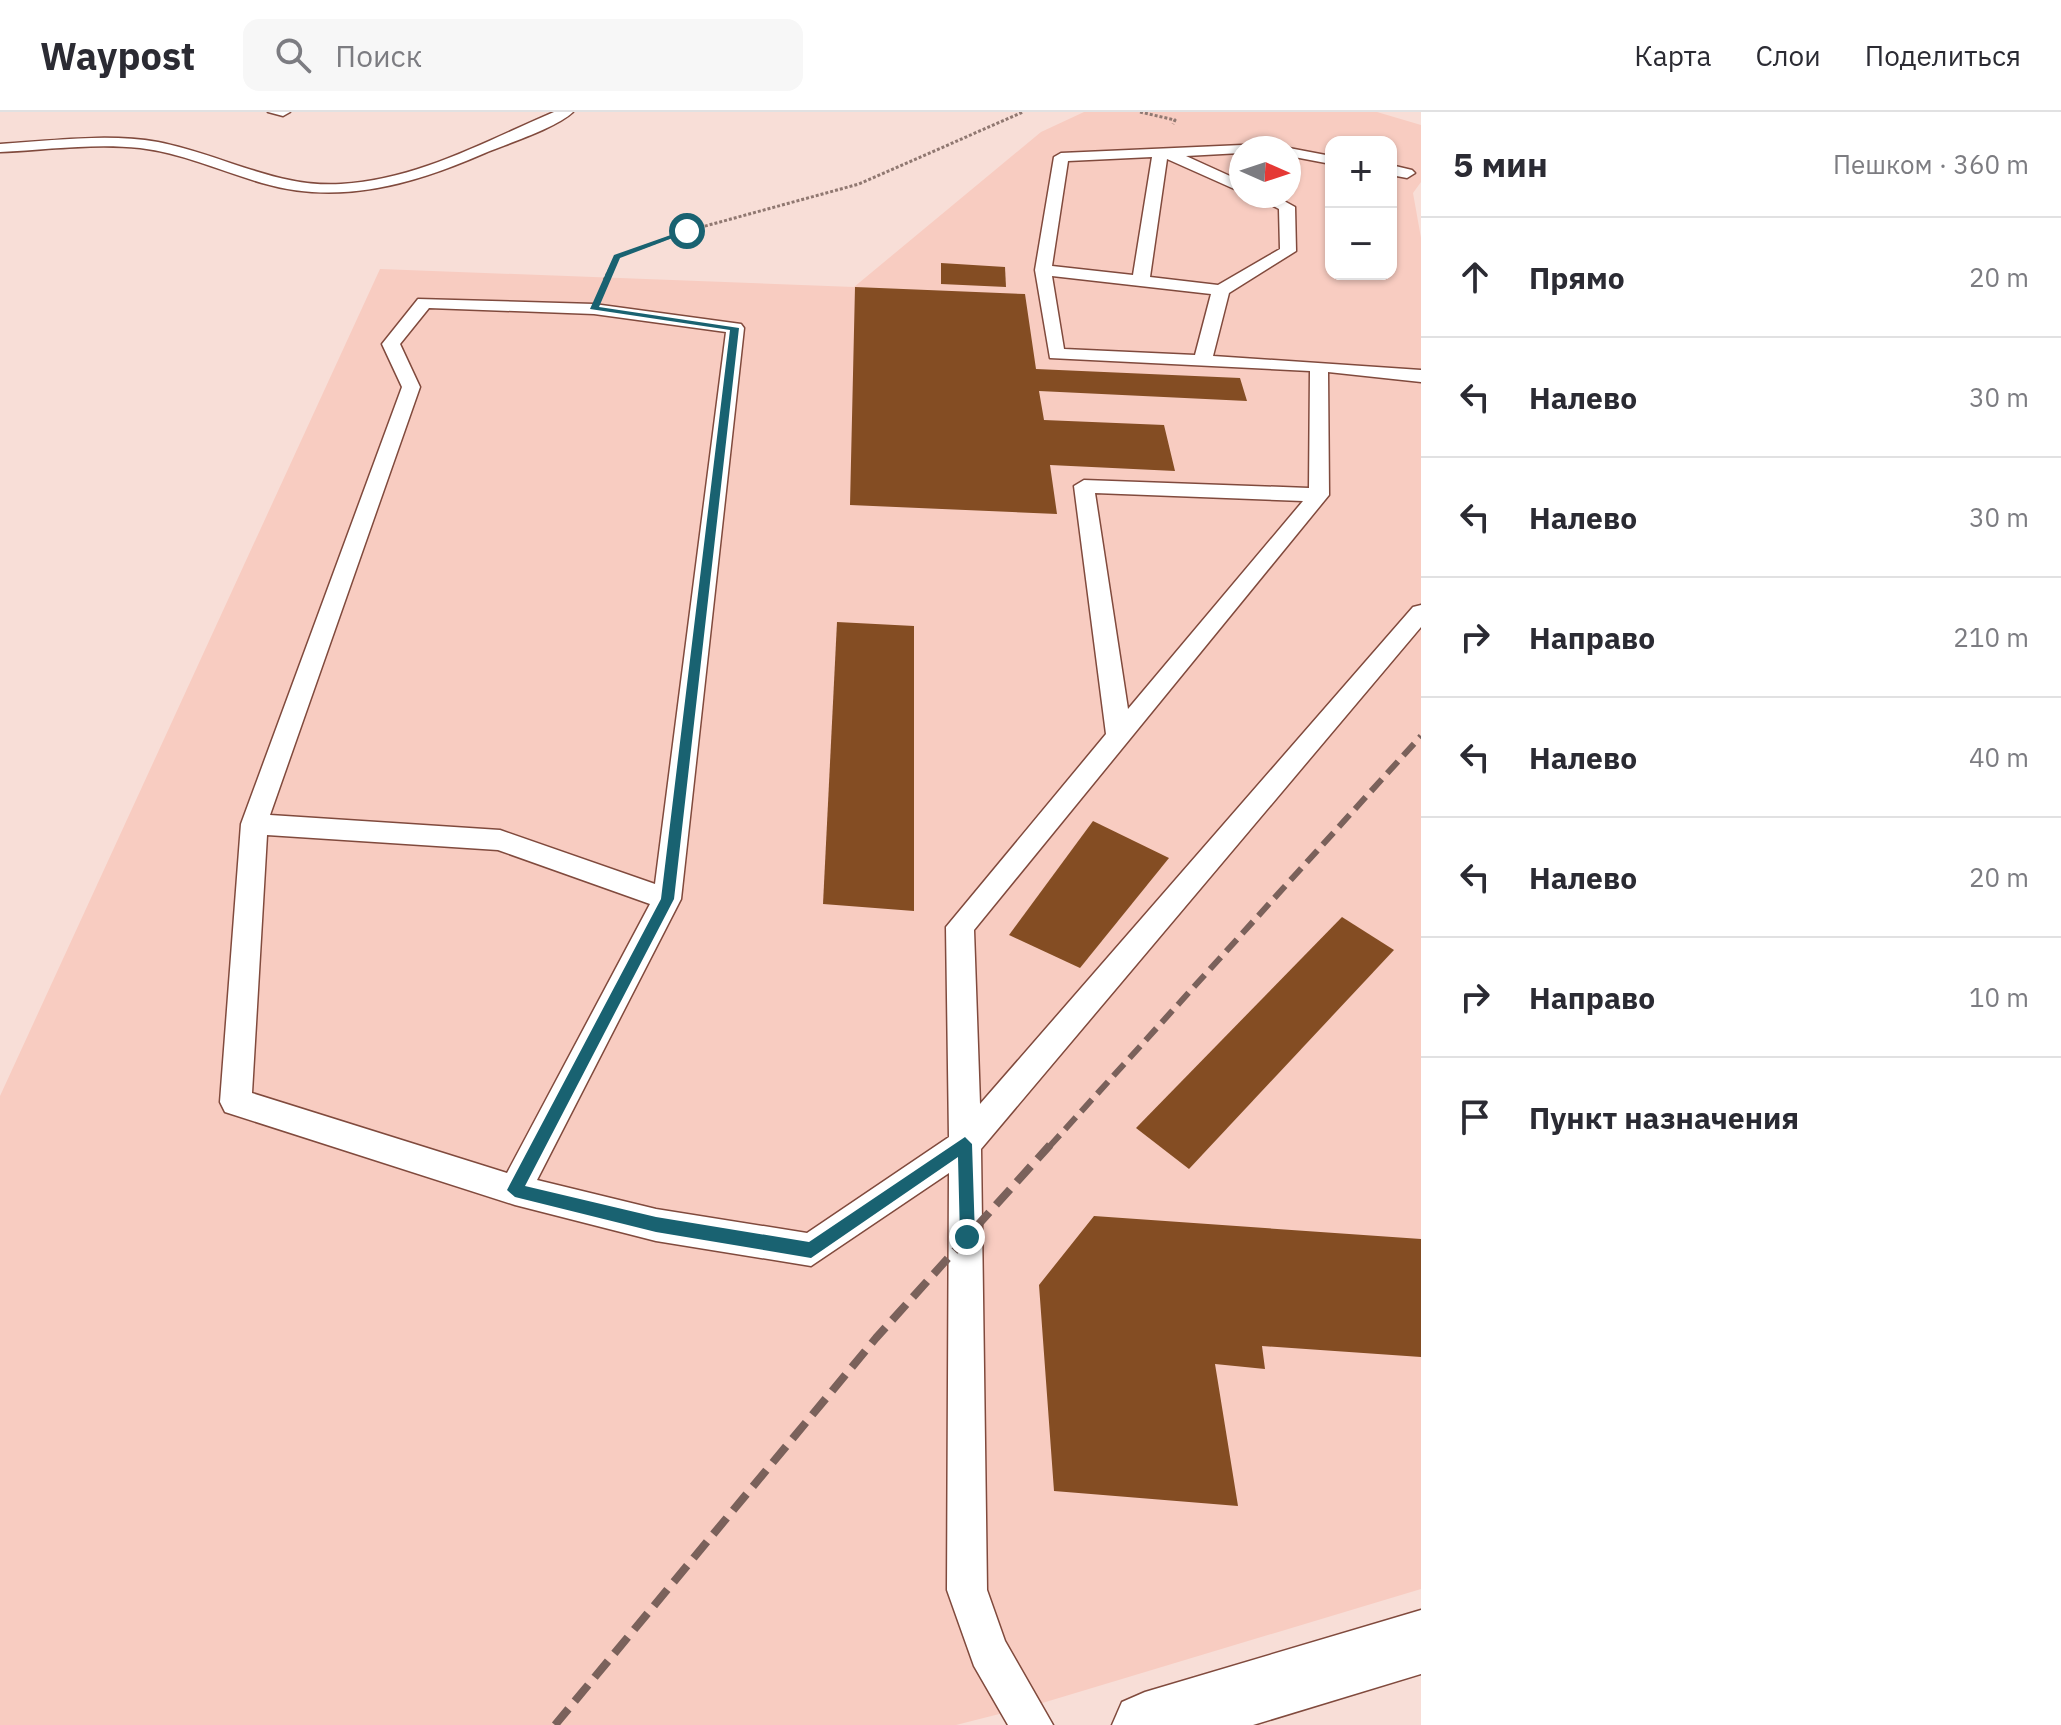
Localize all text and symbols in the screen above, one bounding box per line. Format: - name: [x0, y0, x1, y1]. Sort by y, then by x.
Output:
- search box: [243, 19, 803, 91]
- text: Waypost: [40, 31, 195, 80]
- icon: search: [271, 33, 315, 77]
- text: Поиск: [335, 36, 422, 75]
- text: Карта: [1634, 37, 1711, 74]
- text: Слои: [1755, 37, 1821, 74]
- text: Поделиться: [1865, 37, 2021, 74]
- north arrow: [1229, 136, 1301, 208]
- map controls: [1325, 136, 1397, 280]
- button: +: [1325, 136, 1397, 208]
- text: 5 мин: [1453, 142, 1548, 186]
- text: Пешком · 360 m: [1833, 147, 2029, 181]
- button: −: [1325, 208, 1397, 280]
- route start: [669, 213, 705, 249]
- icon: ahead: [1453, 255, 1497, 299]
- text: Прямо: [1529, 258, 1625, 297]
- text: 20 m: [1969, 260, 2029, 294]
- icon: left: [1453, 375, 1497, 419]
- text: Налево: [1529, 378, 1637, 417]
- text: 30 m: [1969, 380, 2029, 414]
- icon: left: [1453, 495, 1497, 539]
- text: Налево: [1529, 498, 1637, 537]
- text: 30 m: [1969, 500, 2029, 534]
- icon: right: [1453, 615, 1497, 659]
- text: Направо: [1529, 618, 1655, 657]
- text: 210 m: [1953, 620, 2029, 654]
- icon: left: [1453, 735, 1497, 779]
- text: Налево: [1529, 738, 1637, 777]
- text: 40 m: [1969, 740, 2029, 774]
- icon: left: [1453, 855, 1497, 899]
- text: Налево: [1529, 858, 1637, 897]
- text: 20 m: [1969, 860, 2029, 894]
- icon: right: [1453, 975, 1497, 1019]
- text: Направо: [1529, 978, 1655, 1017]
- text: 10 m: [1969, 980, 2029, 1014]
- icon: arrive: [1453, 1095, 1497, 1139]
- text: Пункт назначения: [1529, 1098, 1799, 1137]
- route end: [949, 1219, 985, 1255]

